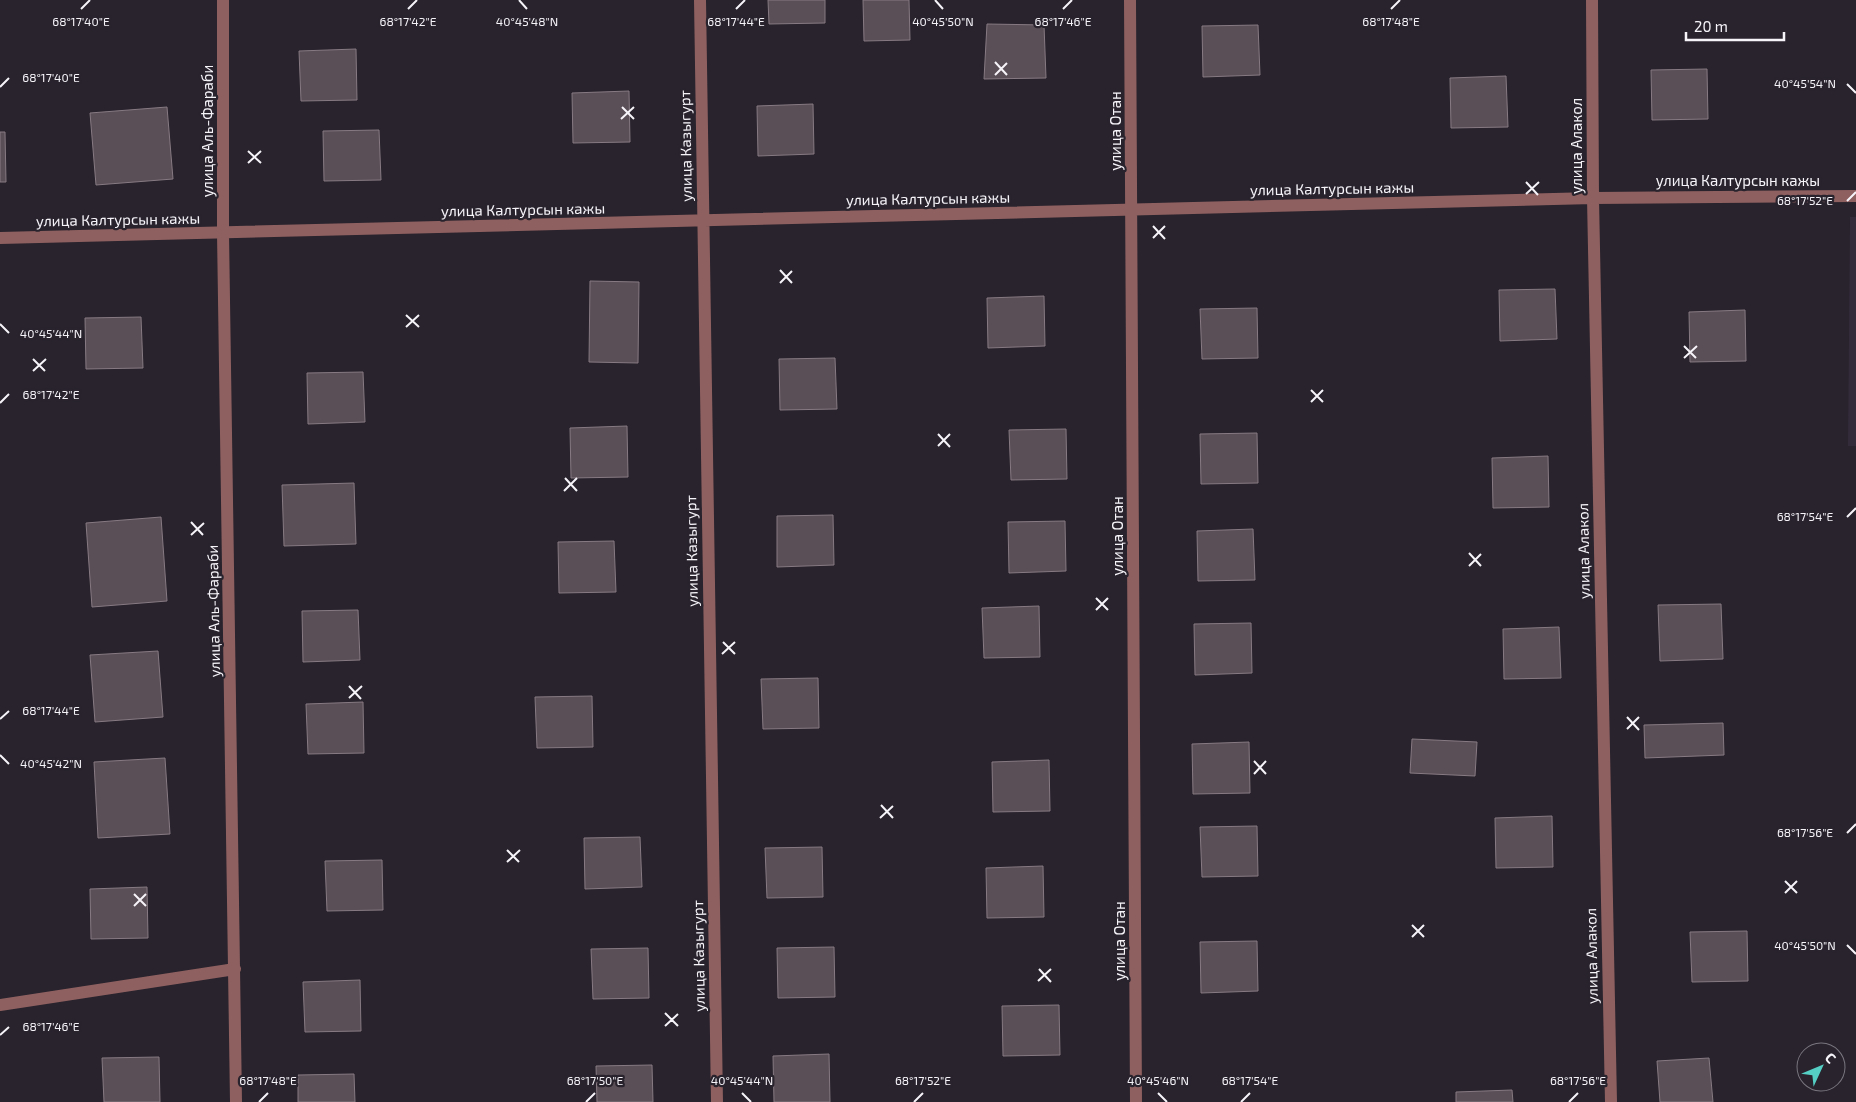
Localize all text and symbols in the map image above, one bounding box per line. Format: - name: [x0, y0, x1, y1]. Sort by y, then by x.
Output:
- scale bar: [1686, 10, 1784, 42]
- text: 68°17'40"E: [52, 14, 110, 28]
- text: 68°17'42"E: [380, 14, 437, 28]
- text: 40°45'48"N: [496, 14, 558, 28]
- text: 68°17'44"E: [707, 14, 765, 28]
- text: 40°45'50"N: [912, 14, 974, 28]
- text: 68°17'46"E: [1035, 14, 1092, 28]
- text: 68°17'48"E: [1362, 14, 1420, 28]
- text: 20 m: [1694, 17, 1728, 35]
- street label: улица Аль-Фараби: [198, 65, 217, 197]
- text: 68°17'40"E: [22, 70, 80, 84]
- text: 40°45'54"N: [1774, 76, 1836, 90]
- street label: улица Казыгурт: [675, 90, 696, 202]
- street label: улица Отан: [1106, 91, 1125, 171]
- street label: улица Алакол: [1567, 98, 1586, 194]
- street label: улица Калтурсын кажы: [1656, 171, 1820, 190]
- street label: улица Калтурсын кажы: [1250, 178, 1414, 199]
- street label: улица Калтурсын кажы: [846, 188, 1010, 209]
- text: 68°17'52"E: [1777, 193, 1833, 207]
- street label: улица Калтурсын кажы: [441, 199, 605, 220]
- street label: улица Калтурсын кажы: [36, 209, 200, 230]
- text: 40°45'44"N: [20, 326, 82, 340]
- text: 68°17'42"E: [23, 387, 80, 401]
- street label: улица Казыгурт: [681, 495, 702, 607]
- street label: улица Отан: [1108, 496, 1127, 576]
- street label: улица Алакол: [1573, 503, 1594, 599]
- text: 68°17'54"E: [1777, 509, 1834, 523]
- street label: улица Аль-Фараби: [203, 545, 224, 677]
- text: 68°17'44"E: [22, 703, 80, 717]
- text: 40°45'42"N: [20, 756, 82, 770]
- text: 68°17'56"E: [1777, 825, 1833, 839]
- street label: улица Казыгурт: [688, 900, 709, 1012]
- street label: улица Отан: [1110, 901, 1129, 981]
- street label: улица Алакол: [1581, 908, 1602, 1004]
- text: 40°45'50"N: [1774, 938, 1836, 952]
- text: 68°17'46"E: [23, 1019, 80, 1033]
- north arrow: [1796, 1042, 1846, 1092]
- text: С: [1822, 1049, 1840, 1066]
- text: 68°17'48"E: [239, 1073, 297, 1087]
- text: 68°17'50"E: [567, 1073, 624, 1087]
- text: 40°45'44"N: [711, 1073, 773, 1087]
- text: 68°17'52"E: [895, 1073, 951, 1087]
- text: 40°45'46"N: [1127, 1073, 1189, 1087]
- text: 68°17'54"E: [1222, 1073, 1279, 1087]
- text: 68°17'56"E: [1550, 1073, 1606, 1087]

